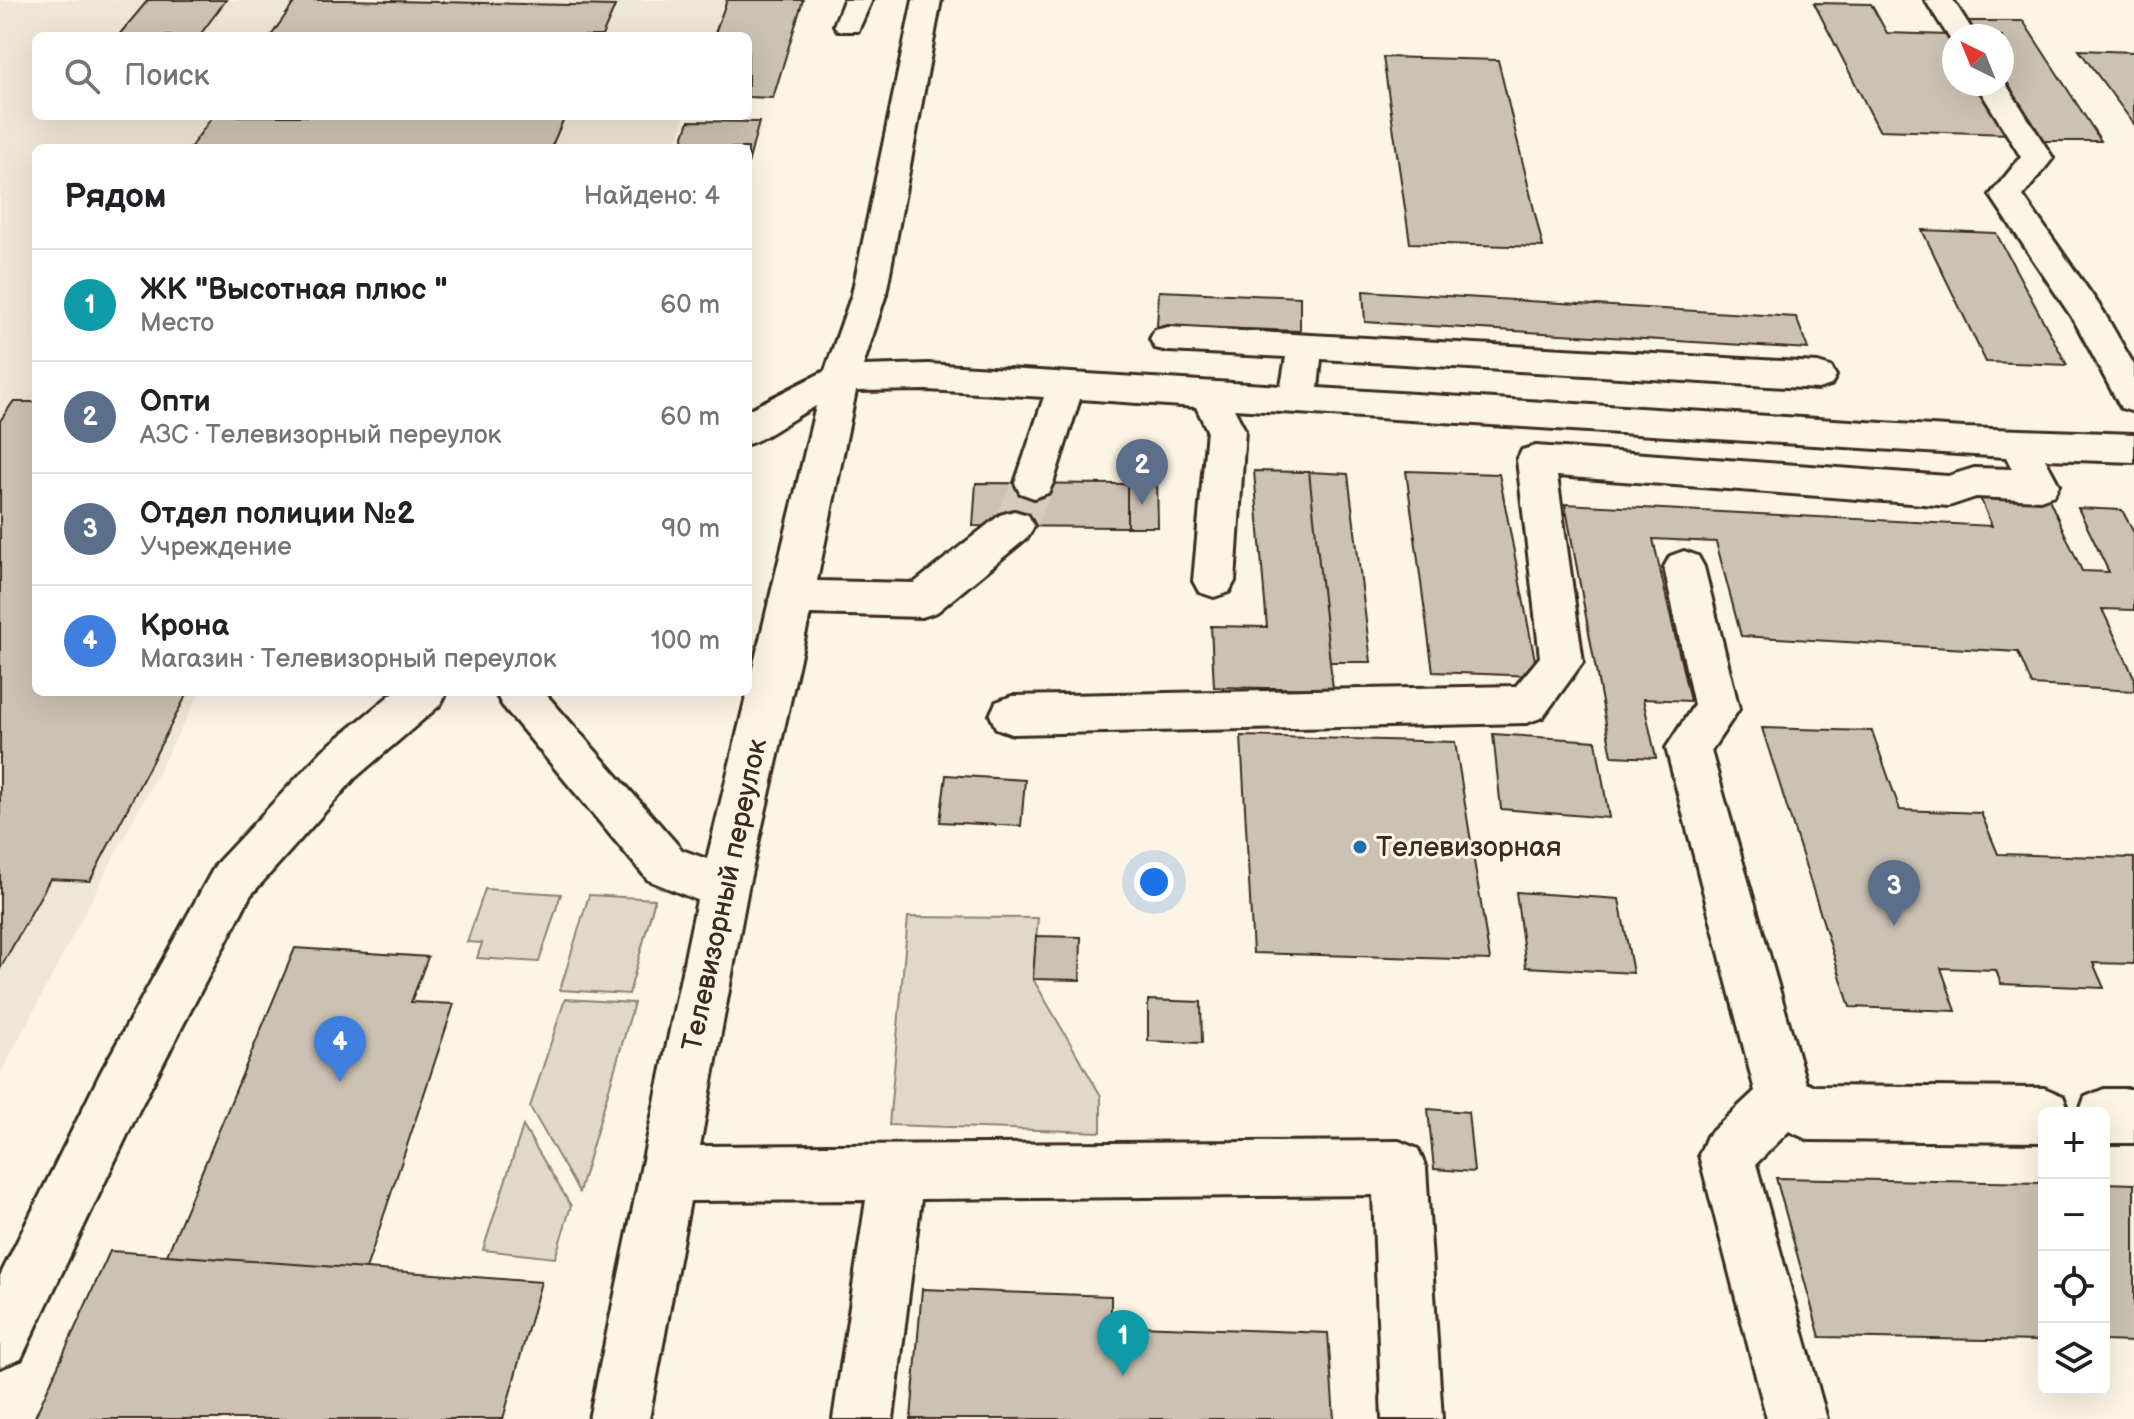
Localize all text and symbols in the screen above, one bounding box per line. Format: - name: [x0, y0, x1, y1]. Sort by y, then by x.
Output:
- north arrow: [1942, 24, 2014, 96]
- search box: [32, 32, 752, 120]
- icon: search: [60, 54, 104, 98]
- text: Поиск: [124, 58, 210, 94]
- text: Рядом: [64, 176, 166, 217]
- text: Найдено: 4: [584, 181, 720, 212]
- text: ЖК "Высотная плюс ": [140, 272, 448, 308]
- text: 1: [85, 290, 95, 321]
- text: 60 m: [660, 290, 720, 321]
- text: Место: [140, 308, 214, 339]
- text: Опти: [140, 384, 211, 420]
- text: 2: [82, 402, 98, 433]
- text: 60 m: [660, 402, 720, 433]
- text: АЗС · Телевизорный переулок: [140, 420, 501, 451]
- pin: 2: [1116, 439, 1168, 505]
- text: Отдел полиции №2: [140, 496, 415, 532]
- text: 3: [82, 514, 98, 545]
- text: 90 m: [661, 514, 720, 545]
- text: Учреждение: [140, 532, 292, 563]
- text: Крона: [140, 608, 229, 644]
- text: 4: [82, 626, 98, 657]
- text: 100 m: [651, 626, 720, 657]
- text: Магазин · Телевизорный переулок: [140, 644, 556, 675]
- street label: Телевизорный переулок: [676, 736, 774, 1054]
- place label: Телевизорная: [1376, 831, 1561, 864]
- marker: Телевизорная: [1351, 838, 1369, 856]
- pin: 3: [1868, 860, 1920, 926]
- your location: [1134, 862, 1174, 902]
- pin: 4: [314, 1016, 366, 1082]
- map controls: [2038, 1107, 2110, 1395]
- button: +: [2038, 1107, 2110, 1179]
- button: −: [2038, 1179, 2110, 1251]
- button: locate: [2038, 1251, 2110, 1323]
- pin: 1: [1097, 1310, 1149, 1376]
- button: layers: [2038, 1323, 2110, 1395]

